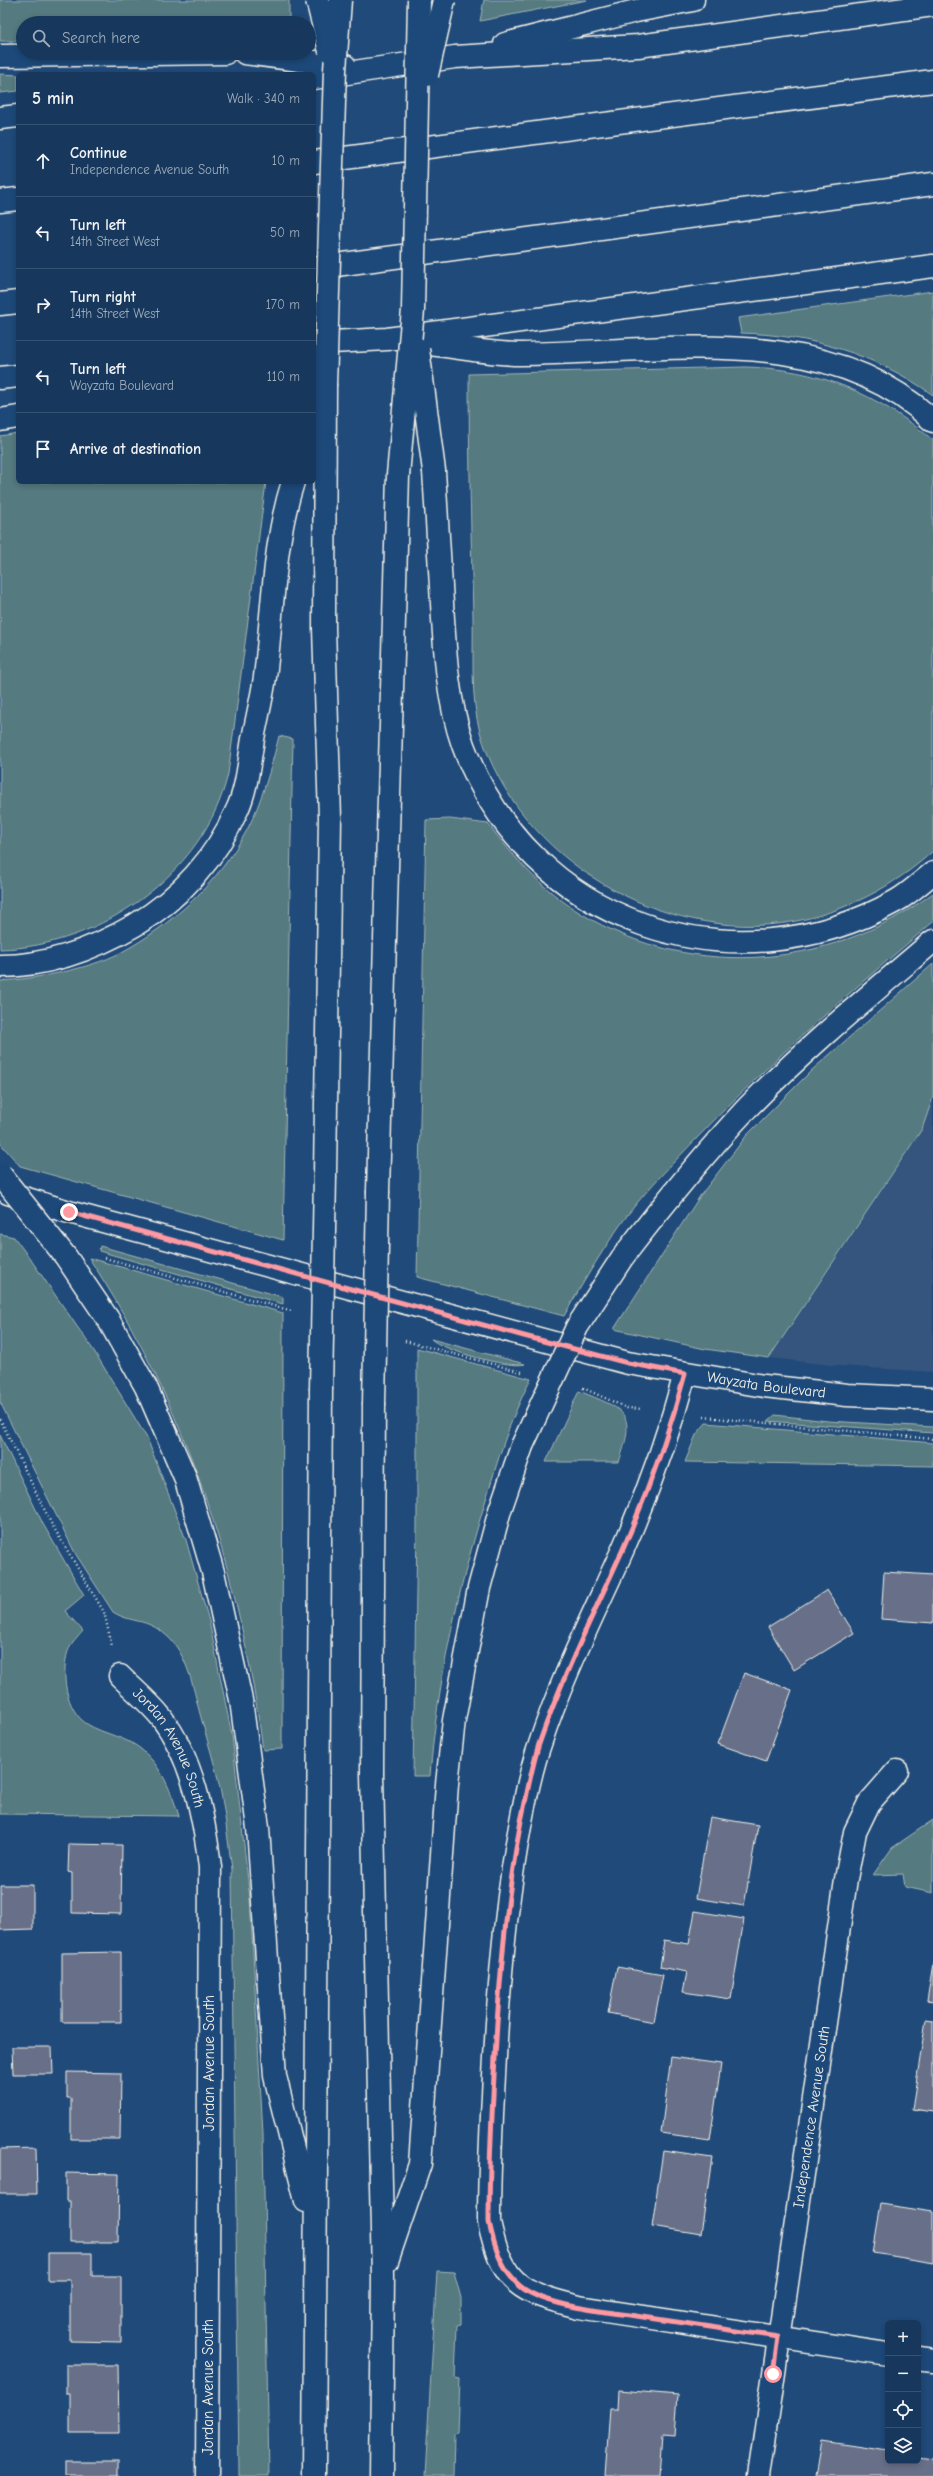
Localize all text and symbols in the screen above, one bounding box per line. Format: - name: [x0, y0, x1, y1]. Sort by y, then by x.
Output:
- search box: [16, 16, 316, 60]
- icon: search: [30, 27, 52, 49]
- text: Search here: [62, 29, 140, 47]
- text: 5 min: [32, 89, 74, 108]
- text: Walk · 340 m: [227, 91, 300, 106]
- text: Continue: [70, 144, 127, 162]
- icon: ahead: [32, 150, 54, 172]
- text: 10 m: [272, 153, 300, 168]
- text: Independence Avenue South: [70, 162, 229, 177]
- text: Turn left: [70, 216, 126, 234]
- icon: left: [32, 222, 54, 244]
- text: 50 m: [270, 225, 300, 240]
- text: 14th Street West: [70, 234, 159, 249]
- text: Turn right: [70, 288, 136, 306]
- icon: right: [32, 294, 54, 316]
- text: 170 m: [266, 297, 300, 312]
- text: 14th Street West: [70, 306, 159, 321]
- text: Turn left: [70, 360, 126, 378]
- icon: left: [32, 366, 54, 388]
- text: 110 m: [267, 369, 300, 384]
- text: Wayzata Boulevard: [70, 378, 174, 393]
- icon: arrive: [32, 438, 54, 460]
- text: Arrive at destination: [70, 440, 201, 458]
- route end: [60, 1203, 78, 1221]
- street label: Wayzata Boulevard: [705, 1367, 827, 1402]
- street label: Jordan Avenue South: [129, 1684, 209, 1809]
- street label: Jordan Avenue South: [200, 1995, 218, 2131]
- street label: Independence Avenue South: [789, 2024, 834, 2209]
- street label: Jordan Avenue South: [199, 2319, 217, 2455]
- map controls: [885, 2320, 921, 2464]
- button: +: [885, 2320, 921, 2356]
- button: −: [885, 2356, 921, 2392]
- route start: [764, 2365, 782, 2383]
- button: locate: [885, 2392, 921, 2428]
- button: layers: [885, 2428, 921, 2464]

